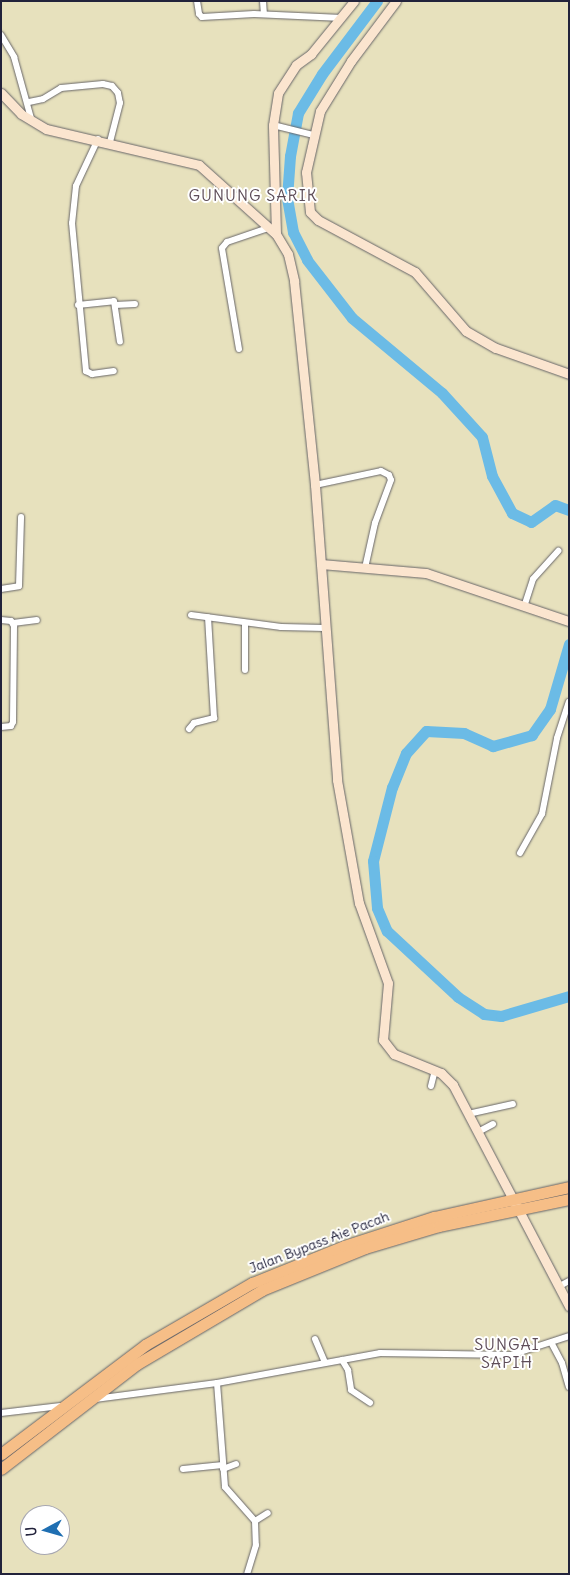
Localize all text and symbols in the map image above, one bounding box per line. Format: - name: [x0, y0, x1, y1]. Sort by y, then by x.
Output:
- district label: GUNUNG SARIK: [187, 185, 319, 205]
- street label: Jalan Bypass Aie Pacah: [246, 1207, 392, 1277]
- district label: SUNGAI SAPIH: [473, 1334, 541, 1372]
- north arrow: [20, 1505, 70, 1555]
- text: U: [22, 1526, 41, 1537]

